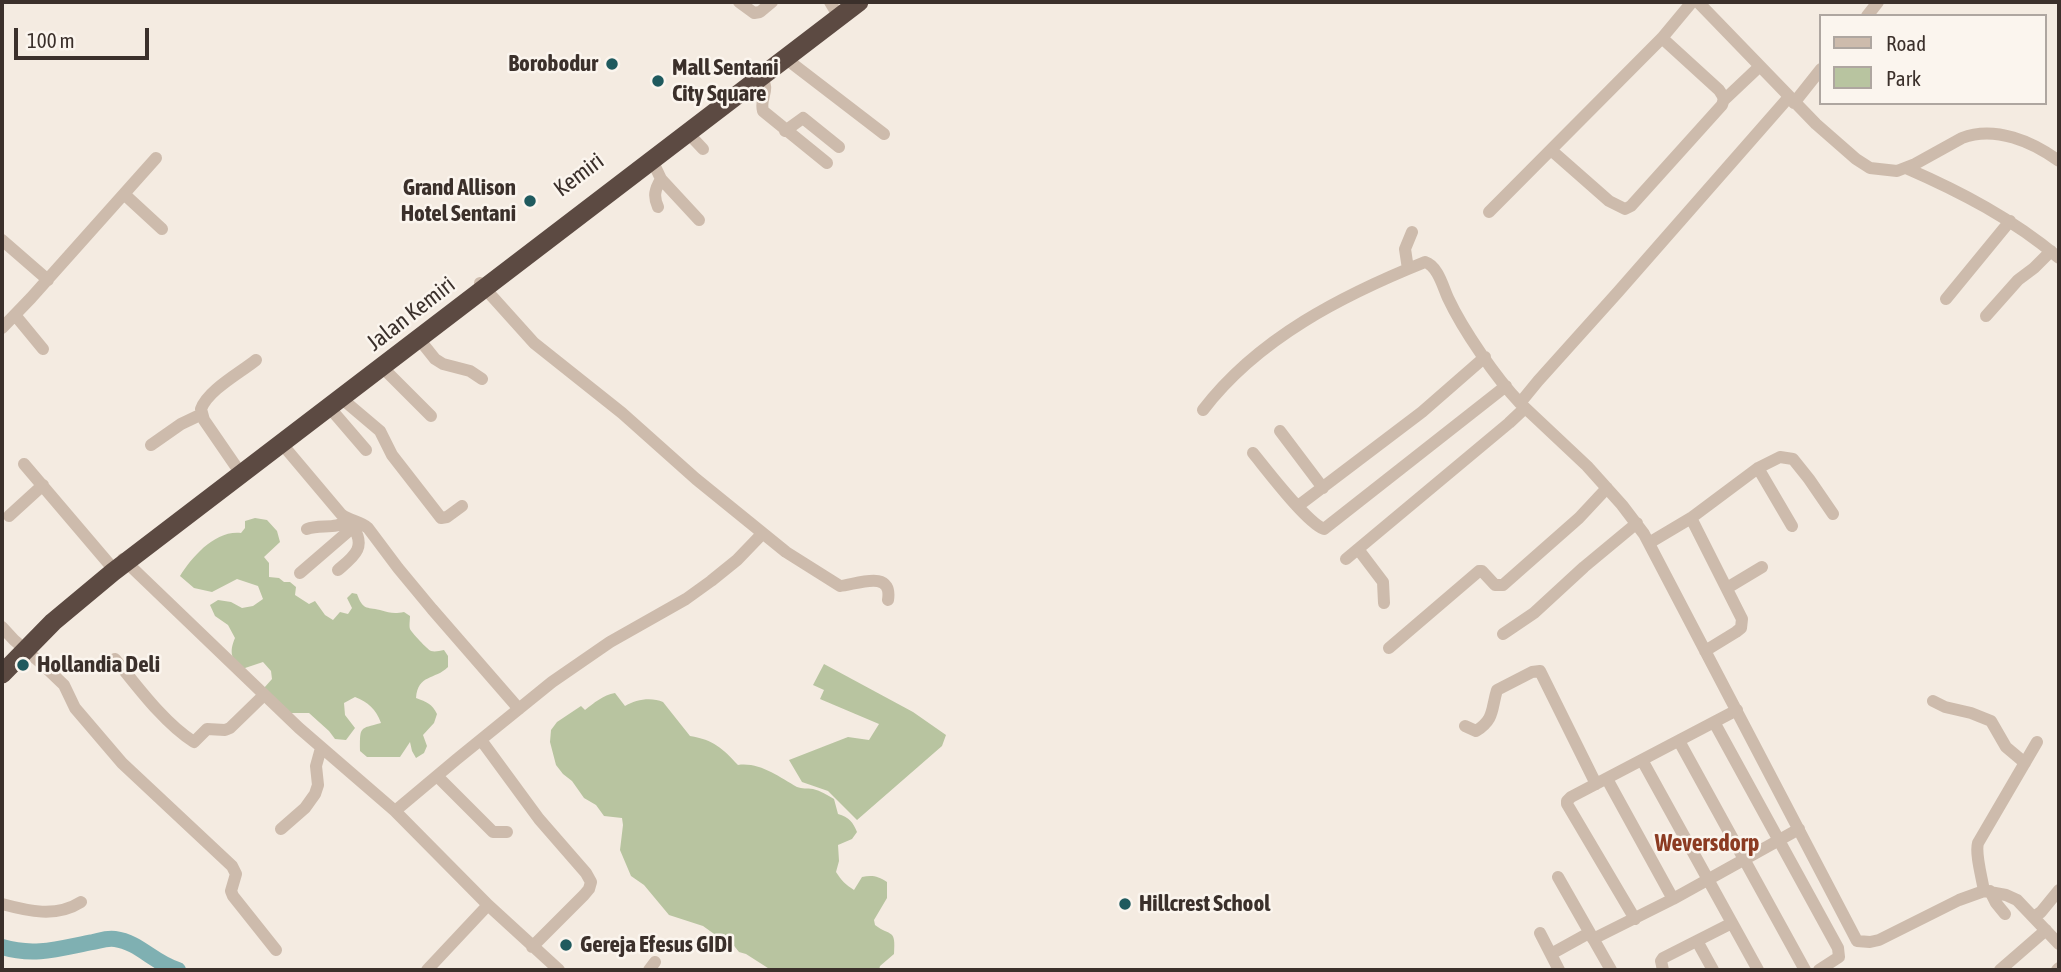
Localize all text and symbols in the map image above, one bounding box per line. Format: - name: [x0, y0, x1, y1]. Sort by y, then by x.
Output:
- scale bar: [18, 14, 152, 58]
- legend: [1820, 14, 2047, 105]
- text: 100 m: [27, 28, 75, 52]
- text: Road: [1886, 31, 1926, 55]
- place label: Borobodur: [508, 50, 598, 78]
- place label: Mall Sentani City Square: [672, 54, 778, 108]
- marker: Borobodur: [604, 56, 620, 72]
- text: Park: [1886, 66, 1921, 90]
- marker: Mall Sentani City Square: [650, 73, 666, 89]
- street label: Kemiri: [549, 147, 609, 203]
- place label: Grand Allison Hotel Sentani: [401, 174, 516, 228]
- marker: Grand Allison Hotel Sentani: [522, 193, 538, 209]
- street label: Jalan Kemiri: [361, 271, 461, 357]
- place label: Hollandia Deli: [37, 651, 160, 679]
- marker: Hollandia Deli: [15, 657, 31, 673]
- district label: Weversdorp: [1655, 829, 1759, 857]
- place label: Hillcrest School: [1139, 890, 1270, 918]
- marker: Hillcrest School: [1117, 896, 1133, 912]
- place label: Gereja Efesus GIDI: [580, 931, 733, 959]
- marker: Gereja Efesus GIDI: [558, 937, 574, 953]

